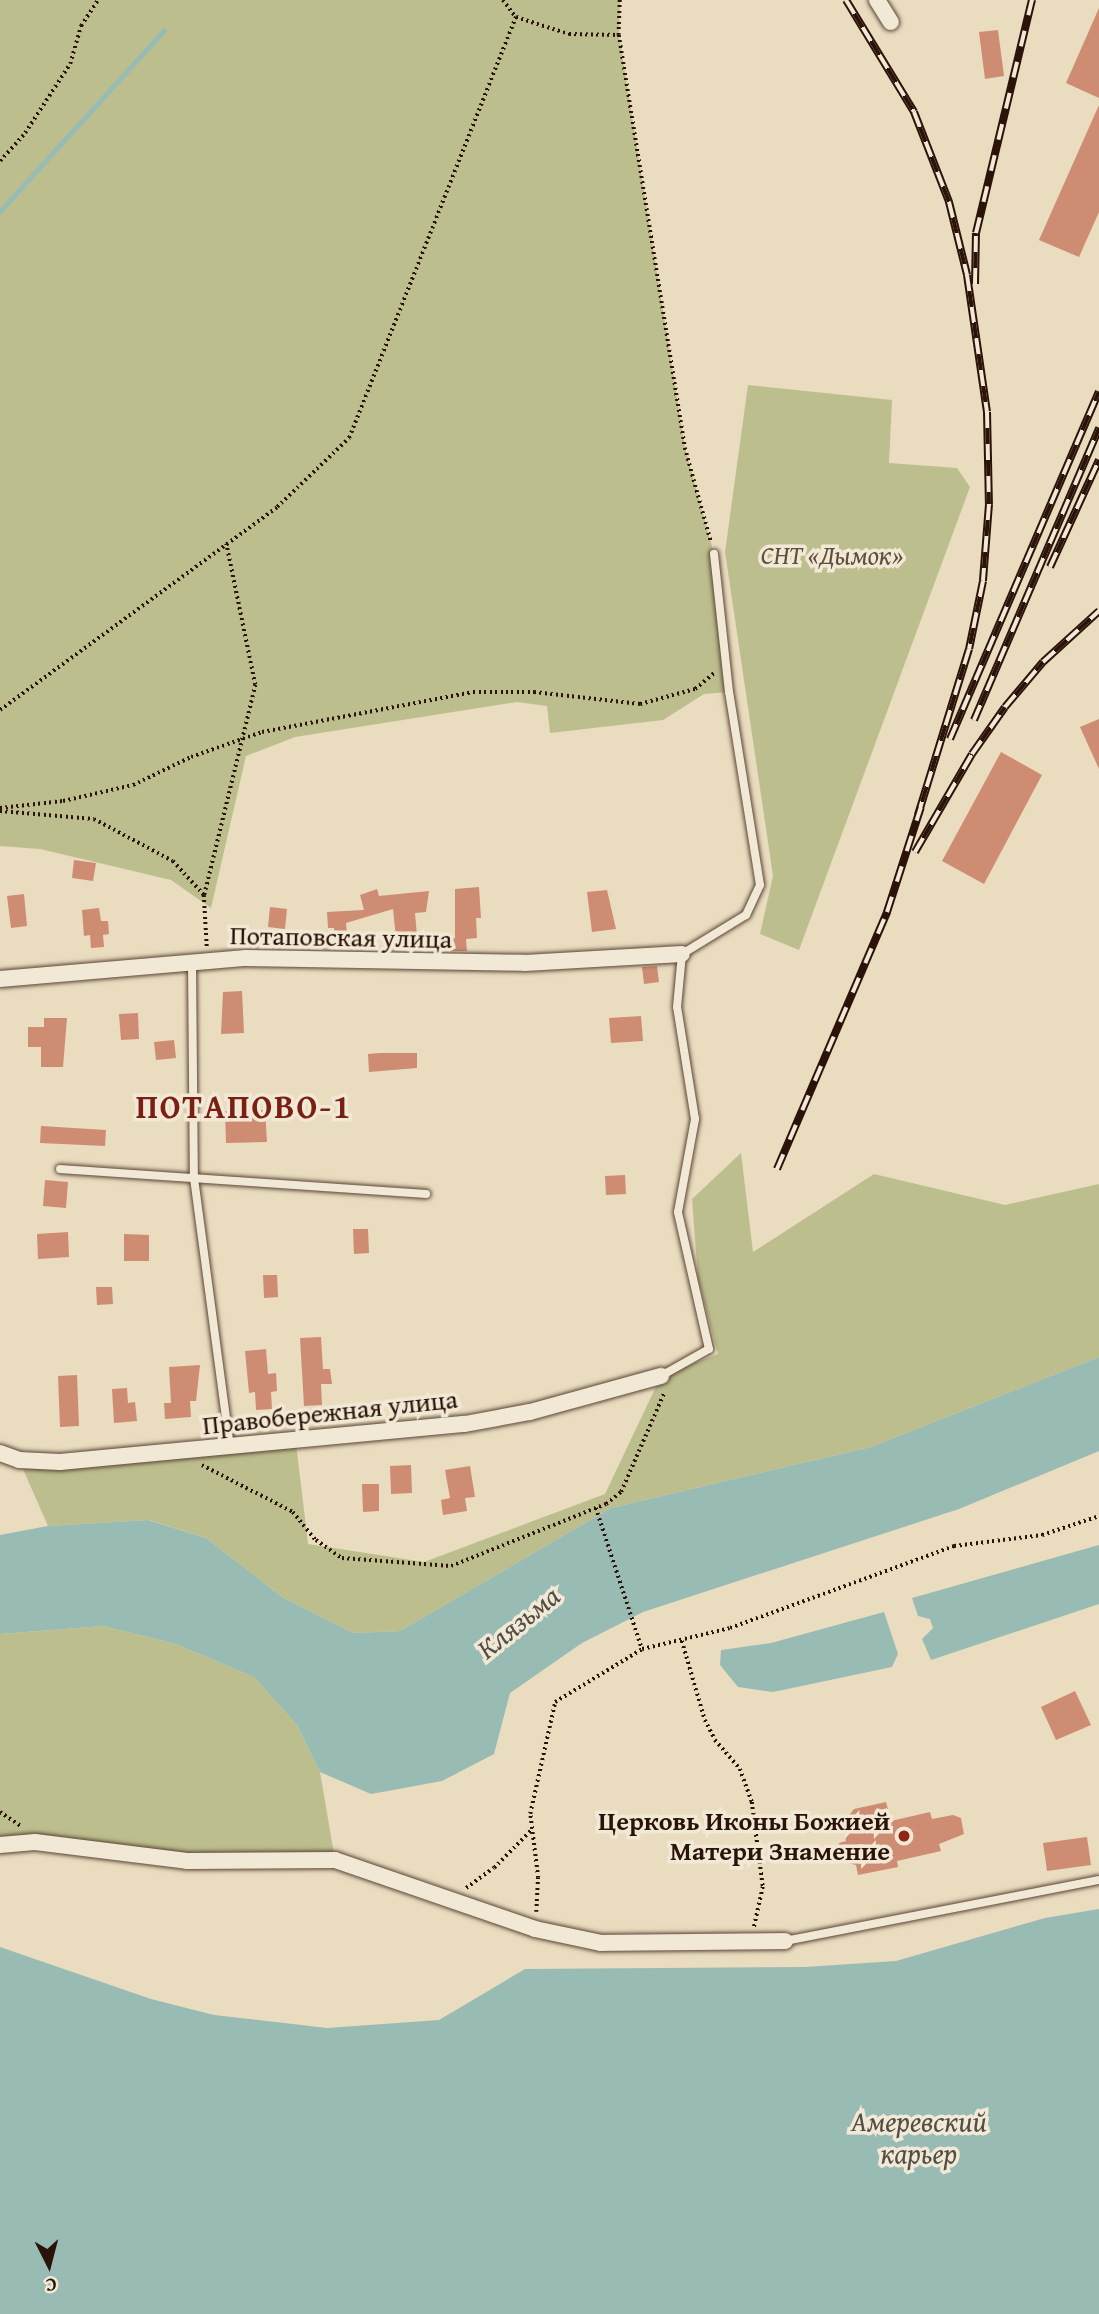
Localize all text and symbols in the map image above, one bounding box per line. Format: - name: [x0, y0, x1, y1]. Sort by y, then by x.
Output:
- park label: СНТ «Дымок»: [761, 539, 903, 571]
- street label: Потаповская улица: [230, 919, 452, 955]
- district label: ПОТАПОВО-1: [137, 1087, 351, 1127]
- street label: Правобережная улица: [201, 1383, 459, 1441]
- water label: Клязьма: [470, 1579, 566, 1665]
- place label: Церковь Иконы Божией Матери Знамение: [598, 1805, 890, 1867]
- marker: Церковь Иконы Божией Матери Знамение: [896, 1828, 912, 1844]
- water label: Амеревский карьер: [851, 2104, 987, 2170]
- north arrow: [14, 2230, 84, 2300]
- text: С: [44, 2271, 58, 2300]

